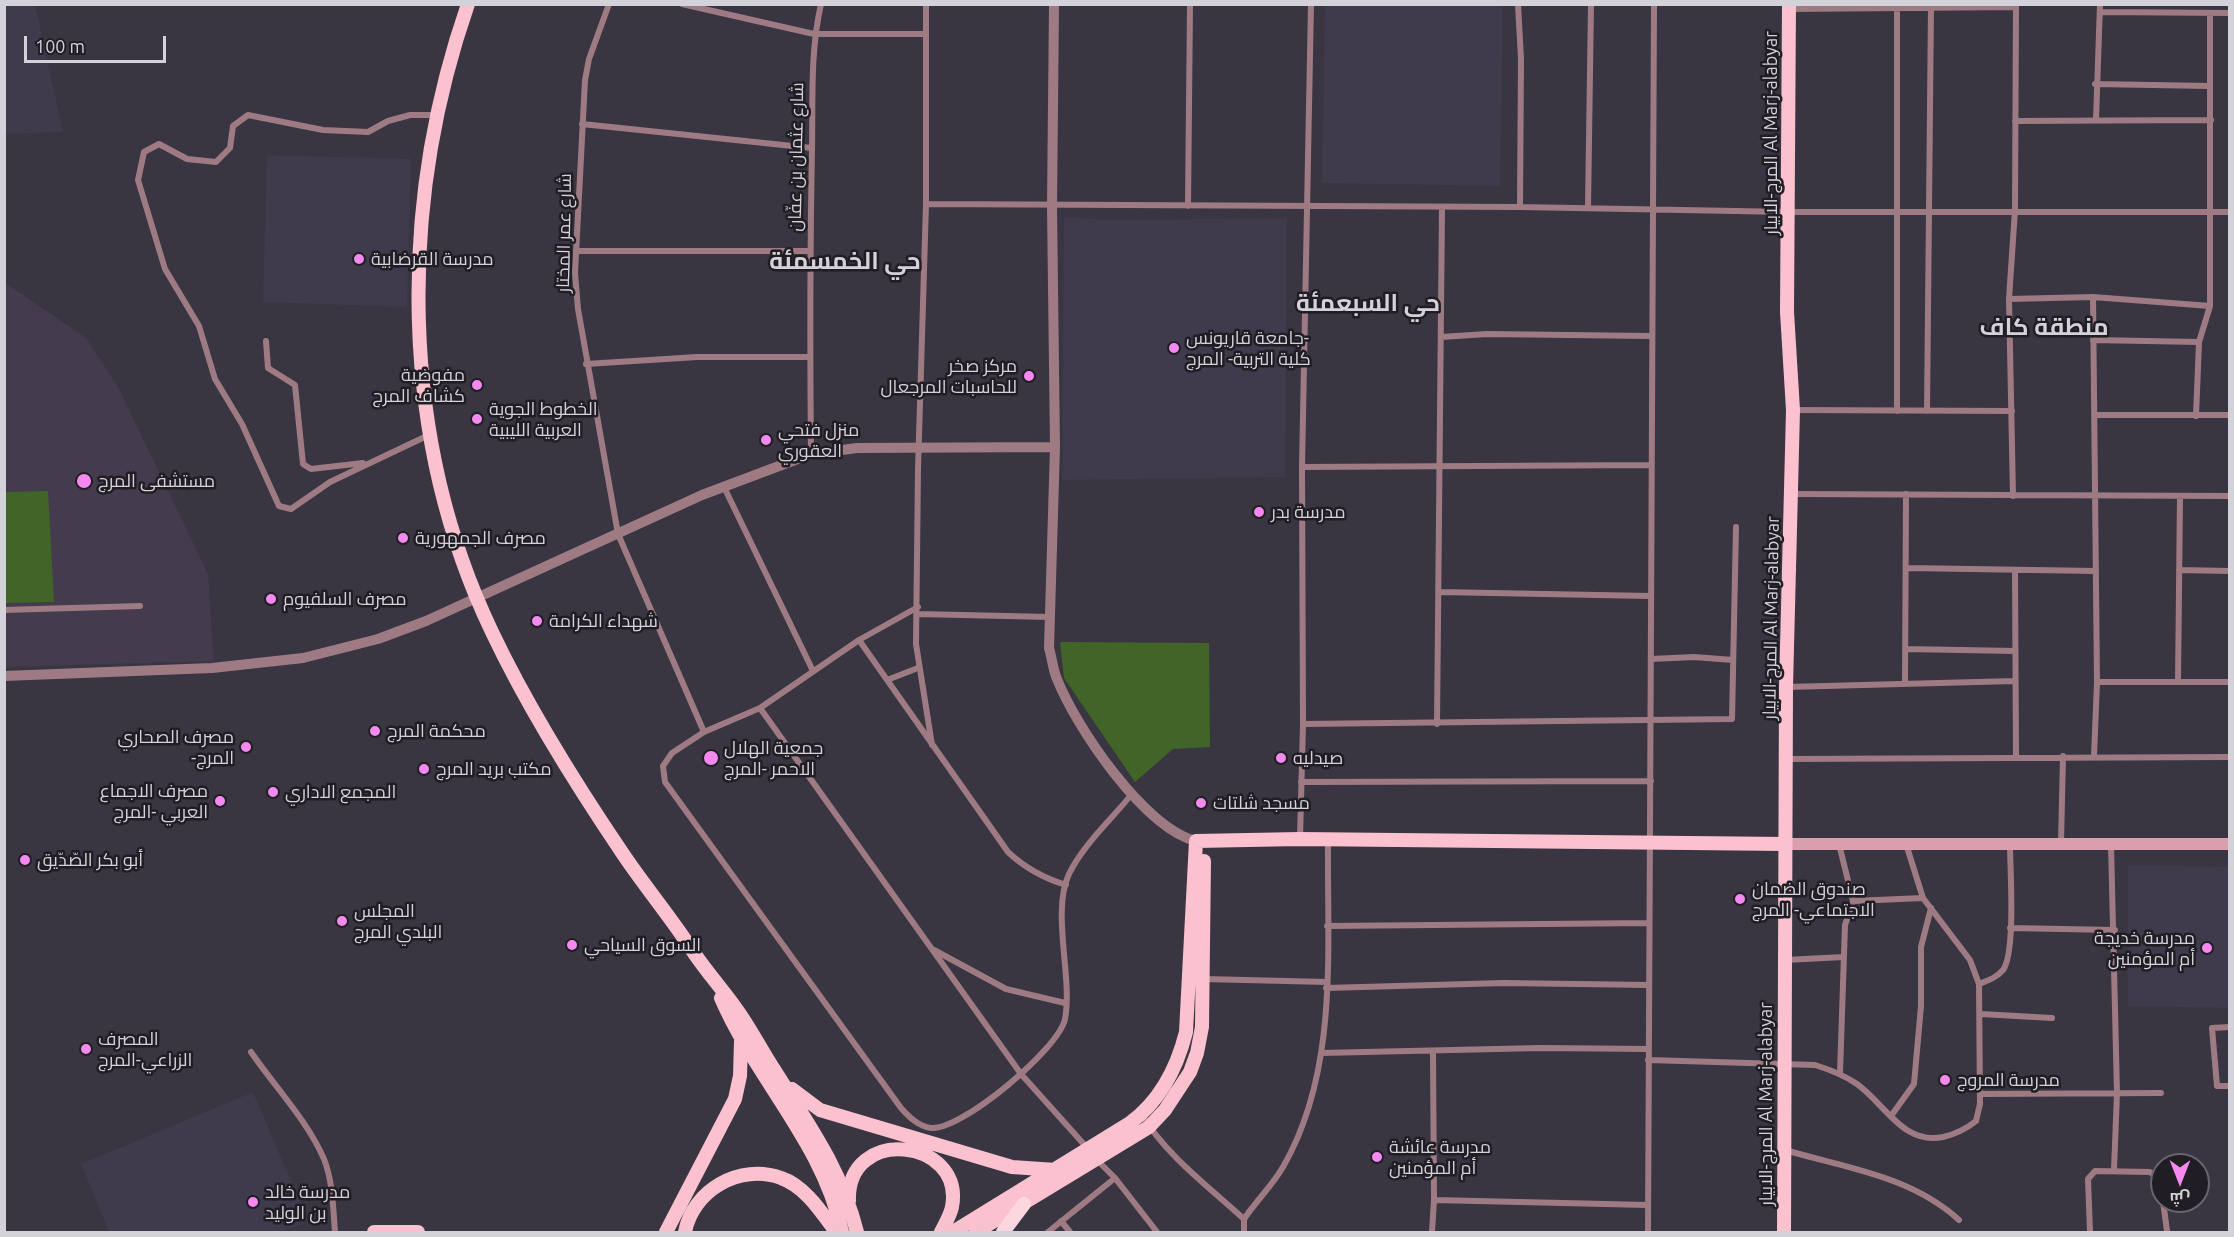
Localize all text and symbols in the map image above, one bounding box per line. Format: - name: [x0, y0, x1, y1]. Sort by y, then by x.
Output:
- scale bar: [27, 24, 170, 62]
- street label: المرج-الابيار Al Marj-alabyar: [1760, 31, 1782, 235]
- text: 100 m: [35, 36, 85, 56]
- street label: شارع عثمان بن عفّان: [784, 82, 808, 232]
- street label: شارع عمر المختار: [552, 173, 576, 293]
- district label: حي الخمسمئة: [769, 247, 921, 275]
- place label: مدرسة القرضابية: [371, 248, 494, 270]
- marker: مدرسة القرضابية: [352, 252, 366, 266]
- district label: حي السبعمئة: [1296, 289, 1440, 317]
- district label: منطقة كاف: [1979, 313, 2109, 341]
- place label: جامعة قاريونس- كلية التربية- المرج: [1186, 327, 1311, 370]
- marker: جامعة قاريونس- كلية التربية- المرج: [1167, 341, 1181, 355]
- place label: مركز صخر للحاسبات المرجعال: [880, 355, 1017, 398]
- place label: مفوضية كشاف المرج: [372, 364, 465, 406]
- marker: مركز صخر للحاسبات المرجعال: [1022, 369, 1036, 383]
- marker: مفوضية كشاف المرج: [470, 378, 484, 392]
- place label: الخطوط الجوية العربية الليبية: [489, 398, 598, 440]
- marker: الخطوط الجوية العربية الليبية: [470, 412, 484, 426]
- place label: منزل فتحي العقوري: [778, 419, 859, 462]
- marker: منزل فتحي العقوري: [759, 433, 773, 447]
- place label: مستشفى المرج: [98, 470, 215, 492]
- marker: مستشفى المرج: [75, 472, 93, 490]
- place label: مدرسة بدر: [1271, 501, 1346, 523]
- marker: مدرسة بدر: [1252, 505, 1266, 519]
- street label: المرج-الابيار Al Marj-alabyar: [1758, 516, 1784, 720]
- place label: مصرف الجمهورية: [415, 527, 546, 549]
- marker: مصرف الجمهورية: [396, 531, 410, 545]
- place label: مصرف السلفيوم: [283, 588, 407, 610]
- marker: مصرف السلفيوم: [264, 592, 278, 606]
- place label: شهداء الكرامة: [549, 610, 658, 632]
- marker: شهداء الكرامة: [530, 614, 544, 628]
- place label: محكمة المرج: [387, 720, 486, 742]
- marker: محكمة المرج: [368, 724, 382, 738]
- place label: مصرف الصحاري -المرج: [117, 726, 234, 768]
- place label: جمعية الهلال الاحمر -المرج: [724, 737, 823, 780]
- marker: مصرف الصحاري -المرج: [239, 740, 253, 754]
- place label: صيدليه: [1293, 747, 1343, 769]
- marker: جمعية الهلال الاحمر -المرج: [702, 749, 720, 767]
- marker: صيدليه: [1274, 751, 1288, 765]
- place label: مكتب بريد المرج: [436, 758, 552, 780]
- marker: مكتب بريد المرج: [417, 762, 431, 776]
- place label: مصرف الاجماع العربي -المرج: [100, 780, 208, 822]
- place label: المجمع الاداري: [285, 781, 396, 803]
- marker: المجمع الاداري: [266, 785, 280, 799]
- place label: مسجد شلتات: [1213, 792, 1310, 814]
- marker: مصرف الاجماع العربي -المرج: [213, 794, 227, 808]
- marker: مسجد شلتات: [1194, 796, 1208, 810]
- place label: أبو بكر الصّدّيق: [37, 849, 143, 871]
- marker: أبو بكر الصّدّيق: [18, 853, 32, 867]
- place label: صندوق الضمان الاجتماعي- المرج: [1752, 878, 1875, 920]
- marker: صندوق الضمان الاجتماعي- المرج: [1733, 892, 1747, 906]
- place label: المجلس البلدي المرج: [354, 900, 442, 942]
- marker: المجلس البلدي المرج: [335, 914, 349, 928]
- place label: مدرسة خديجة أم المؤمنين: [2094, 927, 2195, 970]
- place label: السوق السياحي: [584, 934, 701, 956]
- marker: السوق السياحي: [565, 938, 579, 952]
- marker: مدرسة خديجة أم المؤمنين: [2200, 941, 2214, 955]
- street label: المرج-الابيار Al Marj-alabyar: [1755, 1002, 1777, 1206]
- place label: المصرف الزراعي-المرج: [98, 1028, 192, 1070]
- marker: المصرف الزراعي-المرج: [79, 1042, 93, 1056]
- place label: مدرسة المروج: [1957, 1069, 2060, 1091]
- marker: مدرسة المروج: [1938, 1073, 1952, 1087]
- place label: مدرسة عائشة أم المؤمنين: [1389, 1136, 1491, 1178]
- marker: مدرسة عائشة أم المؤمنين: [1370, 1150, 1384, 1164]
- north arrow: [2150, 1153, 2210, 1213]
- place label: مدرسة خالد بن الوليد: [265, 1181, 350, 1224]
- text: ش: [2170, 1190, 2190, 1208]
- marker: مدرسة خالد بن الوليد: [246, 1195, 260, 1209]

